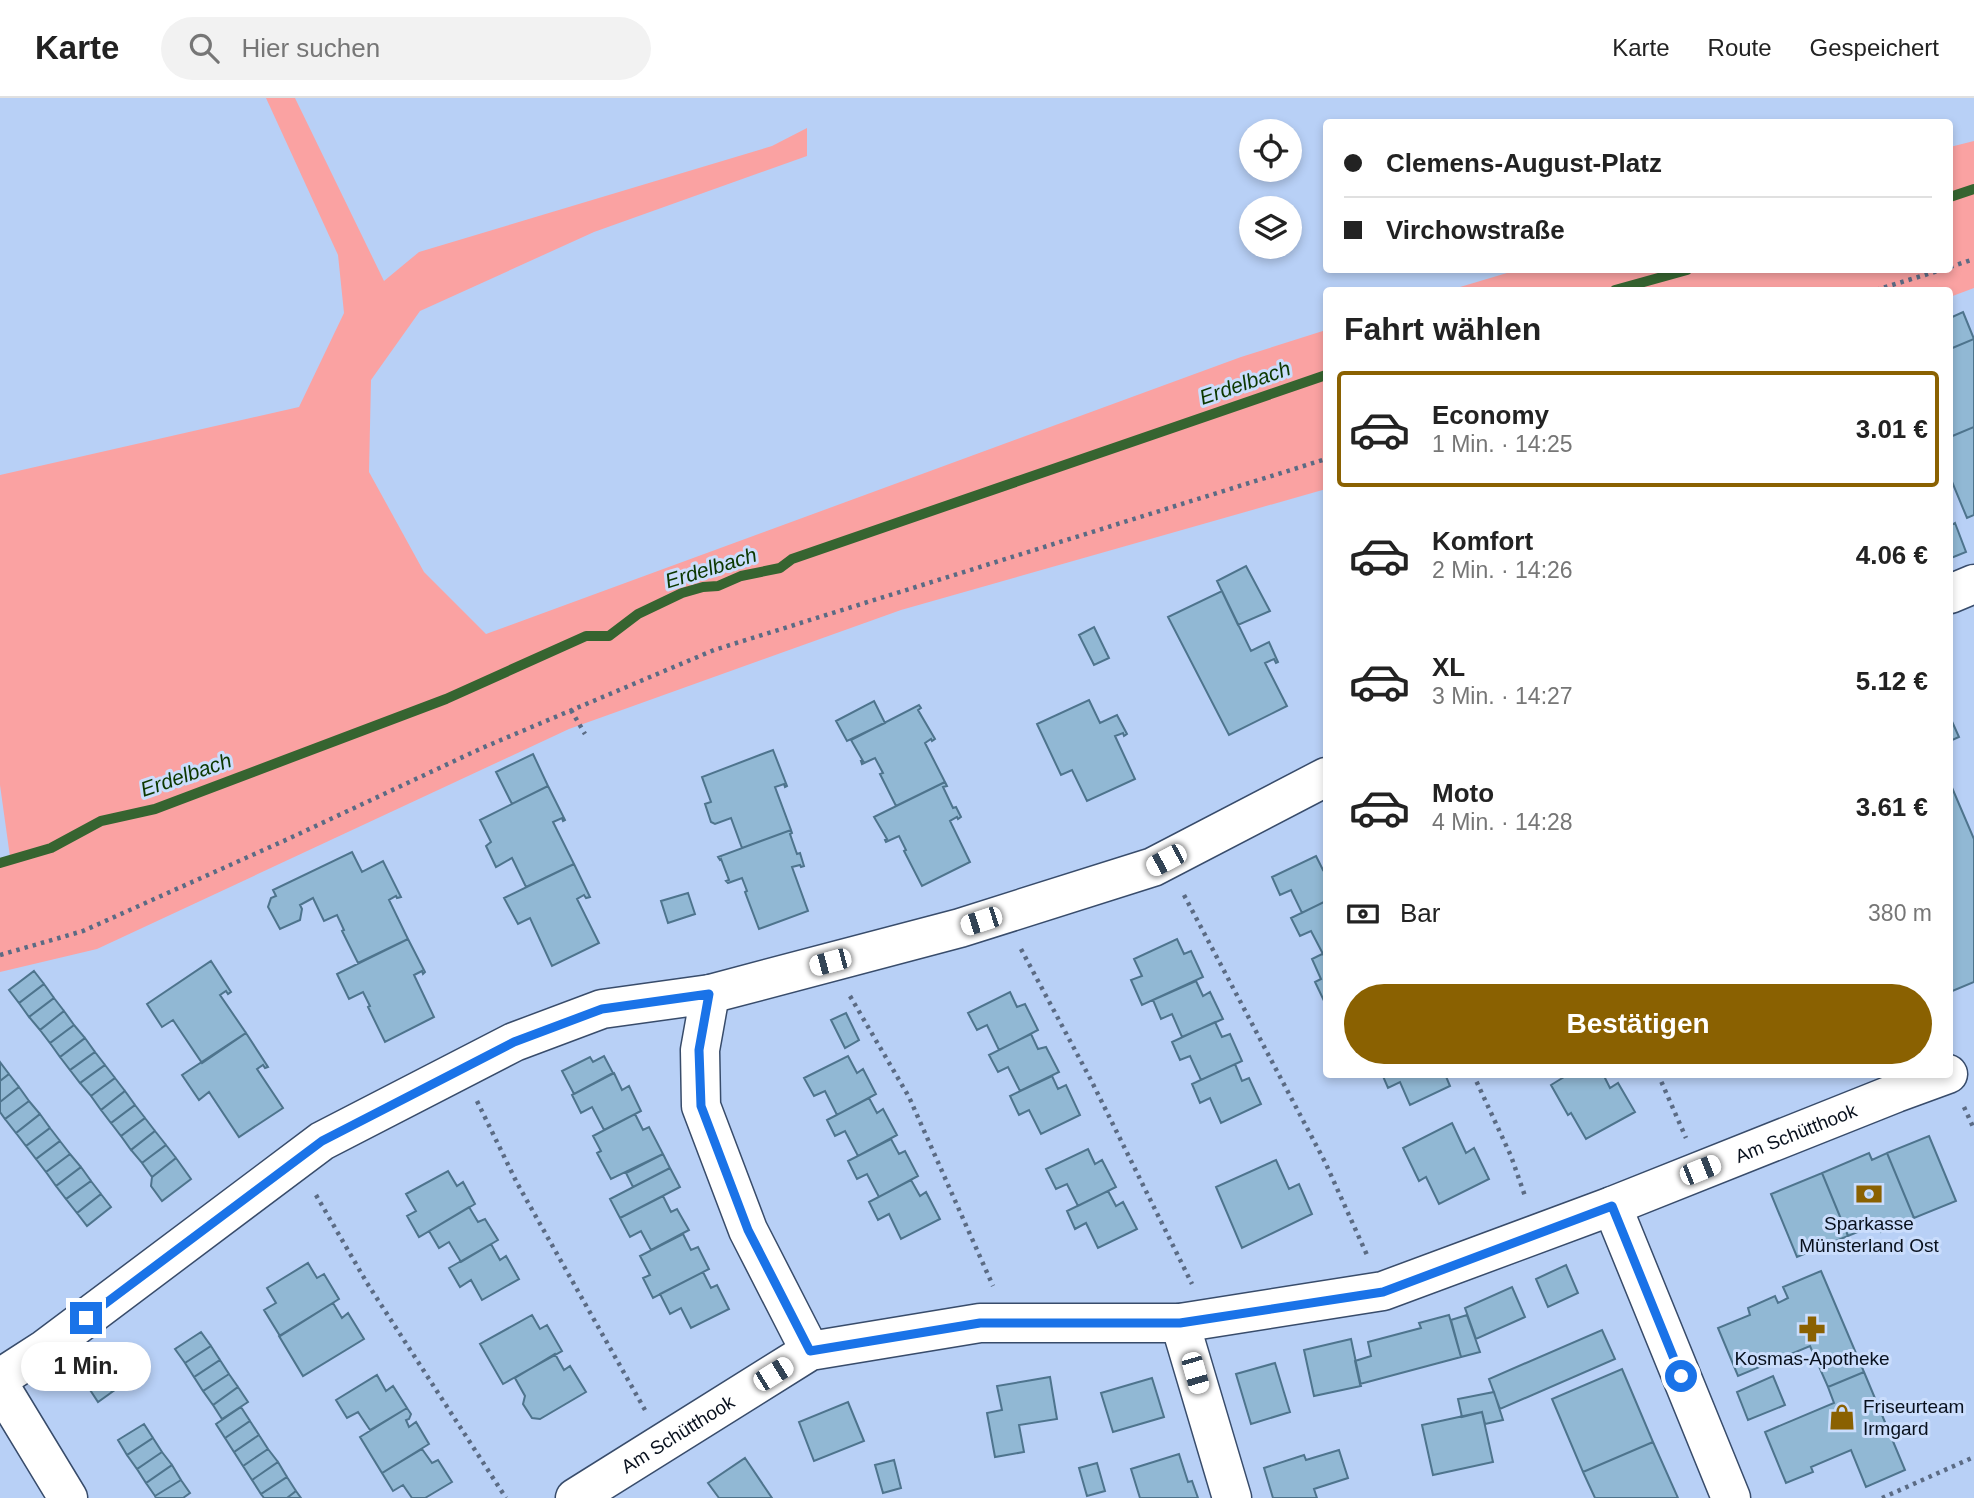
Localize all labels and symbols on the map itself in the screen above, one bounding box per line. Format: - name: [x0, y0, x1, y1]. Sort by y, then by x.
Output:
- water label: Erdelbach: [1196, 356, 1293, 409]
- water label: Erdelbach: [662, 543, 759, 592]
- water label: Erdelbach: [137, 748, 234, 801]
- car: [1143, 841, 1190, 879]
- car: [958, 905, 1005, 937]
- car: [807, 946, 854, 978]
- street label: Am Schütthook: [1732, 1100, 1860, 1167]
- car: [1677, 1152, 1724, 1188]
- bank icon: Sparkasse Münsterland Ost: [1854, 1179, 1884, 1209]
- place label: Sparkasse Münsterland Ost: [1799, 1213, 1939, 1256]
- route end: [70, 1302, 102, 1334]
- pharmacy icon: Kosmas-Apotheke: [1797, 1314, 1827, 1344]
- callout: 1 Min.: [21, 1342, 151, 1392]
- place label: Kosmas-Apotheke: [1734, 1348, 1890, 1369]
- car: [1180, 1350, 1211, 1396]
- car: [750, 1354, 797, 1394]
- route start: [1665, 1360, 1697, 1392]
- street label: Am Schütthook: [618, 1391, 738, 1477]
- place label: Friseurteam Irmgard: [1863, 1396, 1964, 1439]
- shop icon: Friseurteam Irmgard: [1827, 1402, 1857, 1432]

